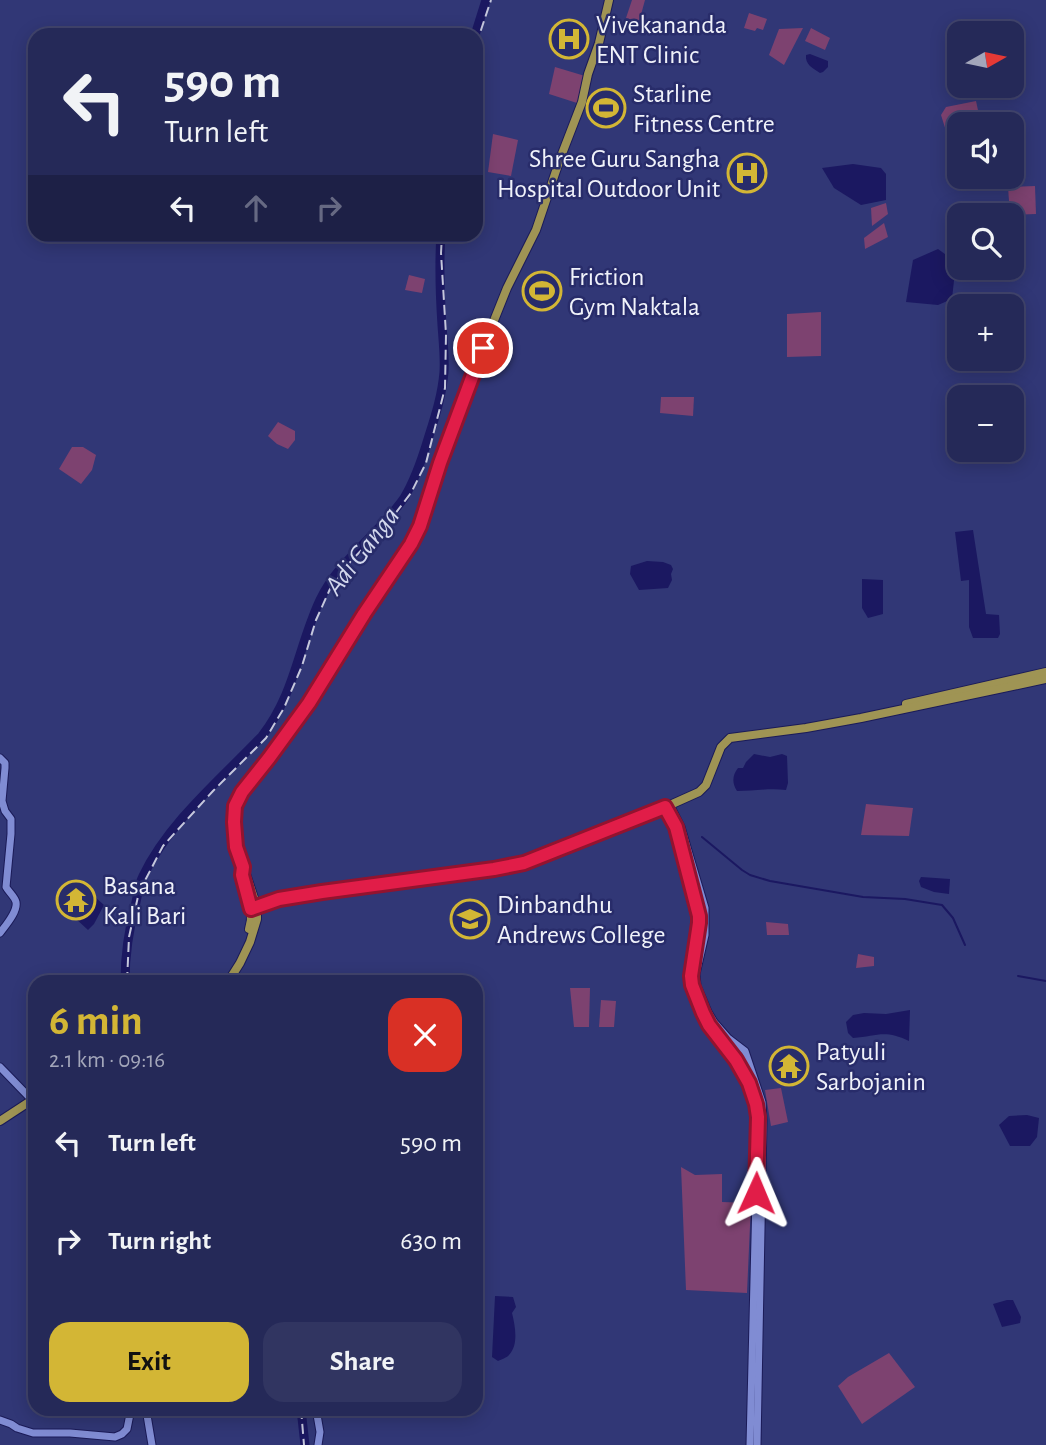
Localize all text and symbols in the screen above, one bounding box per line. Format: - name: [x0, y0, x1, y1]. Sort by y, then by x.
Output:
- place label: Vivekananda ENT Clinic: [596, 12, 727, 68]
- hospital icon: Vivekananda ENT Clinic: [548, 18, 590, 60]
- north arrow: [947, 21, 1024, 98]
- map controls: [947, 21, 1024, 462]
- icon: left: [49, 56, 140, 147]
- text: 590 m: [164, 58, 281, 107]
- place label: Starline Fitness Centre: [633, 81, 775, 137]
- sports icon: Starline Fitness Centre: [585, 87, 627, 129]
- button: sound: [947, 112, 1024, 189]
- text: Turn left: [164, 116, 268, 148]
- place label: Shree Guru Sangha Hospital Outdoor Unit: [497, 146, 720, 202]
- hospital icon: Shree Guru Sangha Hospital Outdoor Unit: [726, 152, 768, 194]
- icon: left: [164, 189, 202, 227]
- icon: ahead: [237, 189, 275, 227]
- icon: right: [310, 189, 348, 227]
- button: search: [947, 203, 1024, 280]
- place label: Friction Gym Naktala: [569, 264, 700, 320]
- sports icon: Friction Gym Naktala: [521, 270, 563, 312]
- button: +: [947, 294, 1024, 371]
- pin: [453, 318, 513, 378]
- icon: arrive: [464, 329, 502, 367]
- button: −: [947, 385, 1024, 462]
- water label: Adi Ganga: [319, 502, 405, 601]
- place label: Basana Kali Bari: [103, 873, 186, 929]
- temple icon: Basana Kali Bari: [55, 879, 97, 921]
- place label: Dinbandhu Andrews College: [497, 892, 665, 948]
- school or university icon: Dinbandhu Andrews College: [449, 898, 491, 940]
- button: close: [388, 998, 462, 1072]
- text: 6 min: [49, 1000, 143, 1042]
- place label: Patyuli Sarbojanin: [816, 1039, 926, 1095]
- temple icon: Patyuli Sarbojanin: [768, 1045, 810, 1087]
- text: 2.1 km · 09:16: [49, 1049, 165, 1072]
- icon: left: [49, 1124, 87, 1162]
- text: Turn left: [108, 1130, 196, 1156]
- text: 590 m: [400, 1130, 462, 1156]
- position arrow: [719, 1156, 793, 1230]
- icon: right: [49, 1222, 87, 1260]
- text: Turn right: [108, 1228, 211, 1254]
- text: 630 m: [400, 1228, 462, 1254]
- button: Exit: [49, 1322, 249, 1402]
- button: Share: [263, 1322, 462, 1402]

